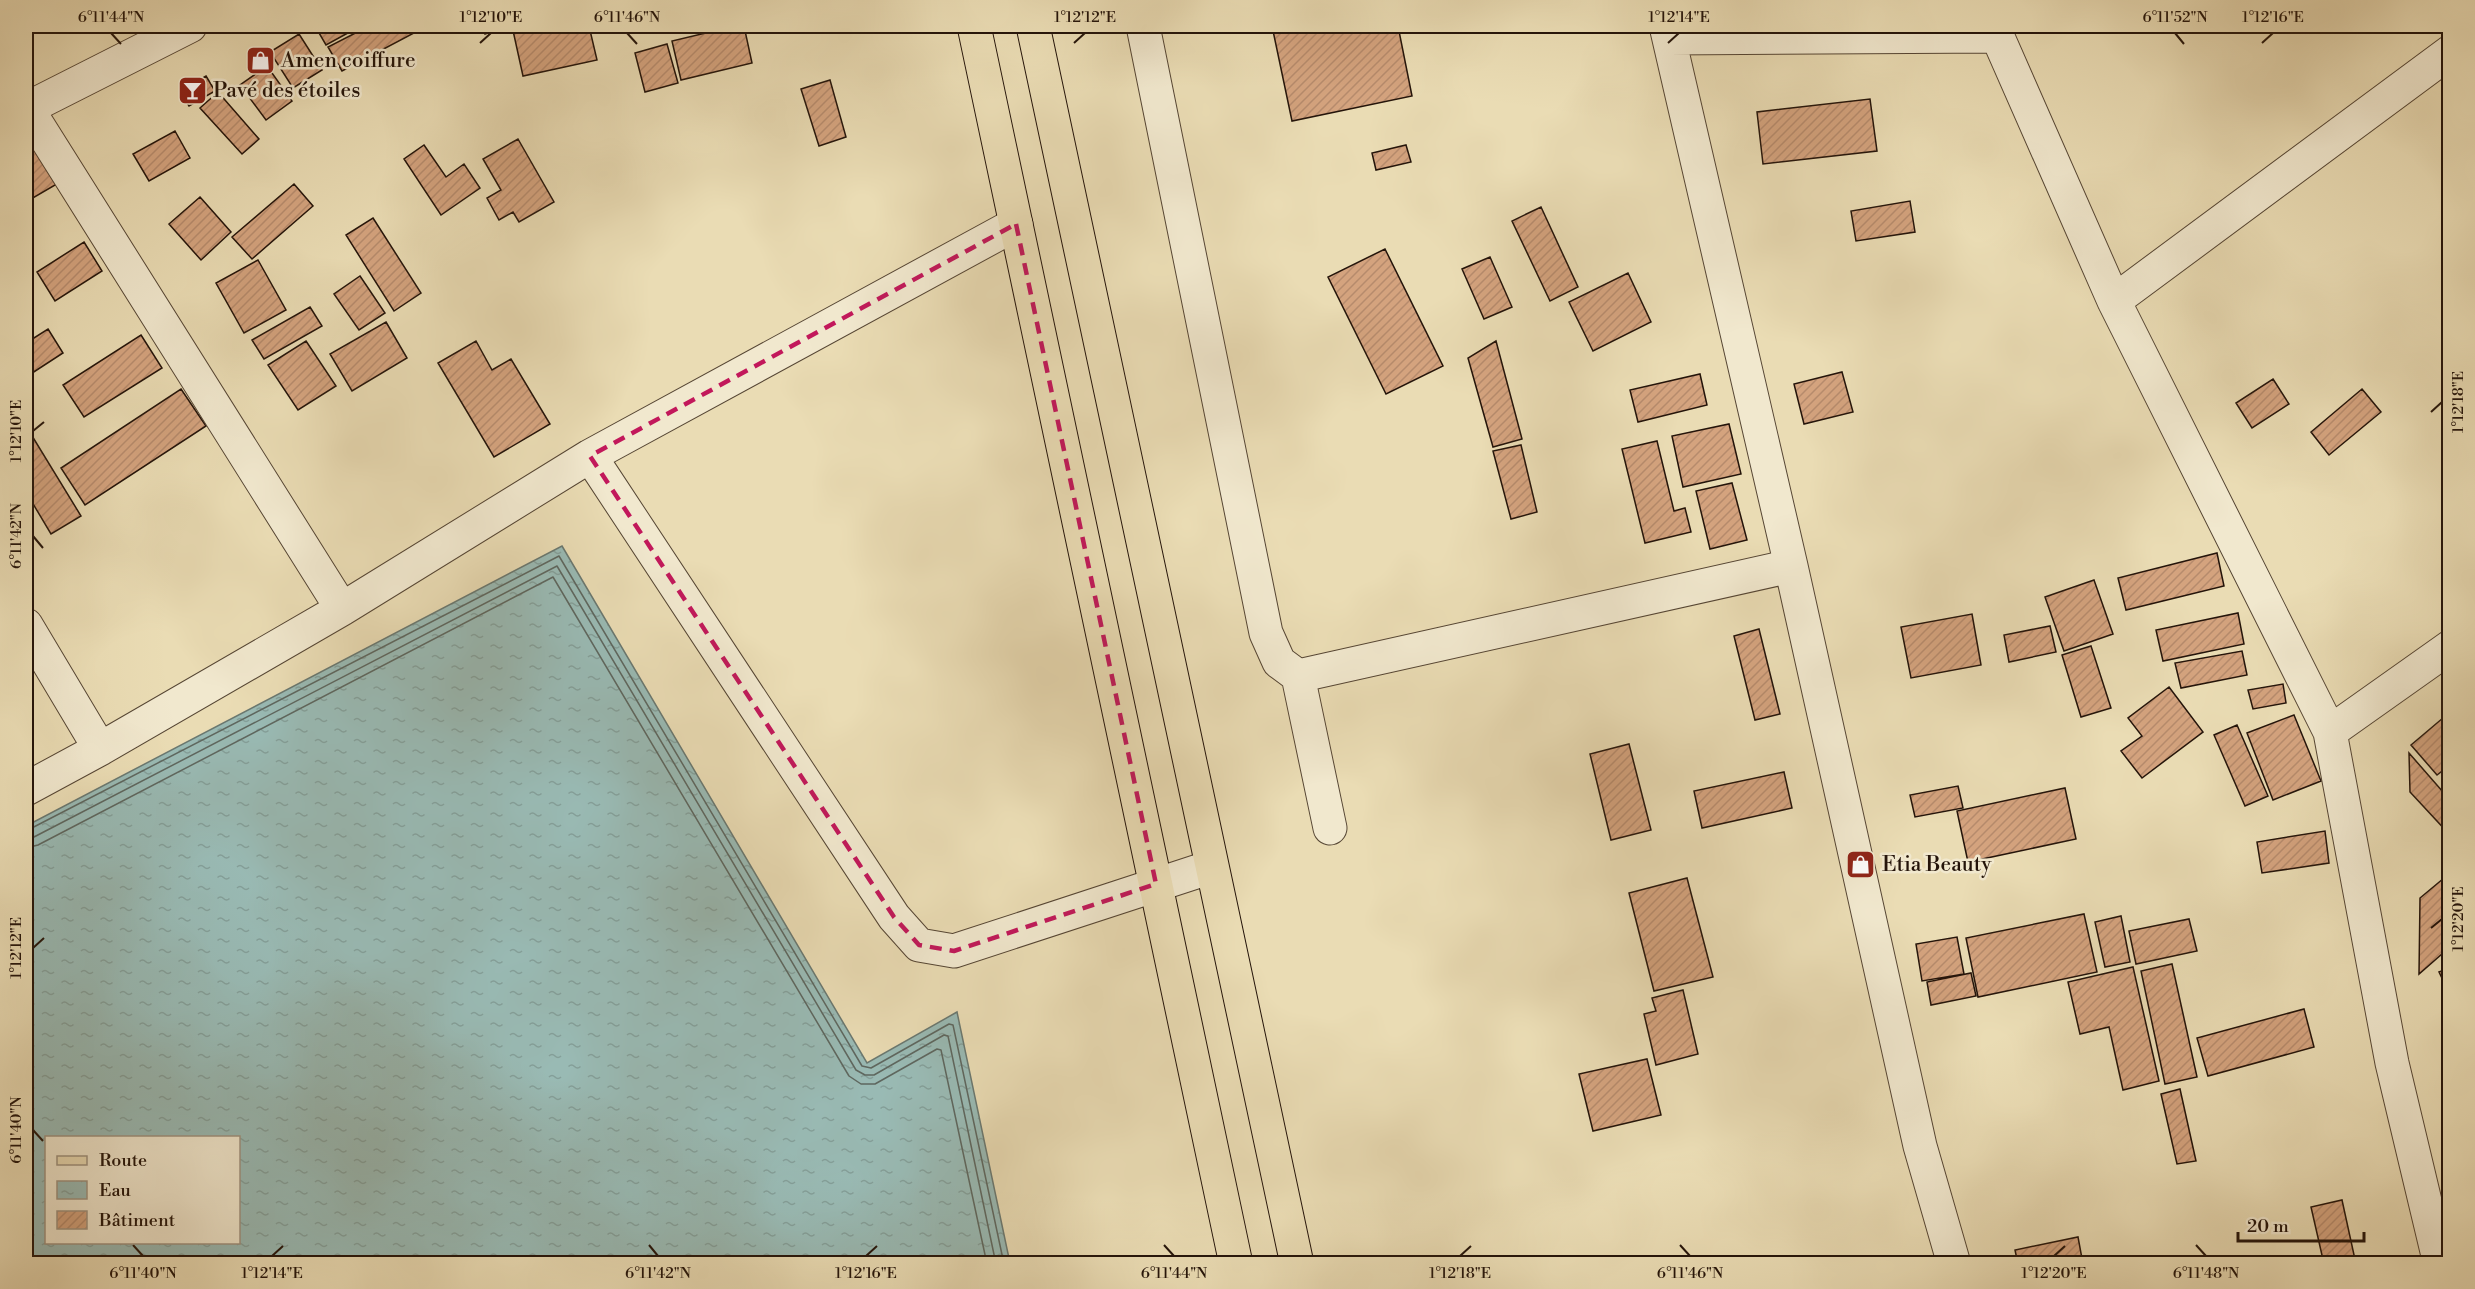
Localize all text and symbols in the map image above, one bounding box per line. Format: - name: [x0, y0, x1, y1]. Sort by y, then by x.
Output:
- text: 6°11'44"N: [78, 8, 144, 27]
- text: 1°12'10"E: [460, 8, 522, 27]
- text: 6°11'46"N: [594, 8, 660, 27]
- text: 1°12'12"E: [1054, 8, 1116, 27]
- text: 1°12'14"E: [1648, 8, 1710, 27]
- text: 6°11'52"N: [2142, 8, 2208, 27]
- text: 1°12'16"E: [2242, 8, 2304, 27]
- shop icon: Amen coiffure: [244, 45, 276, 77]
- place label: Amen coiffure: [280, 48, 416, 74]
- bar icon: Pavé des étoiles: [176, 75, 208, 107]
- place label: Pavé des étoiles: [213, 78, 360, 104]
- text: 1°12'18"E: [2449, 371, 2468, 433]
- text: 1°12'10"E: [7, 400, 26, 462]
- text: 6°11'42"N: [7, 503, 26, 569]
- shop icon: Etia Beauty: [1845, 849, 1877, 881]
- place label: Etia Beauty: [1882, 852, 1992, 878]
- text: 1°12'20"E: [2449, 886, 2468, 952]
- text: 1°12'12"E: [7, 917, 26, 979]
- text: 6°11'40"N: [7, 1096, 26, 1164]
- legend: [45, 1136, 240, 1244]
- text: Route: [99, 1149, 147, 1172]
- text: Eau: [99, 1179, 132, 1202]
- scale bar: [2238, 1205, 2364, 1243]
- text: Bâtiment: [98, 1209, 176, 1232]
- text: 20 m: [2247, 1215, 2289, 1238]
- text: 6°11'40"N: [109, 1264, 177, 1283]
- text: 1°12'14"E: [241, 1264, 303, 1283]
- text: 6°11'42"N: [625, 1264, 691, 1283]
- text: 1°12'16"E: [835, 1264, 897, 1283]
- text: 6°11'44"N: [1141, 1264, 1207, 1283]
- text: 1°12'18"E: [1429, 1264, 1491, 1283]
- text: 6°11'46"N: [1657, 1264, 1723, 1283]
- text: 1°12'20"E: [2021, 1264, 2087, 1283]
- text: 6°11'48"N: [2173, 1264, 2239, 1283]

